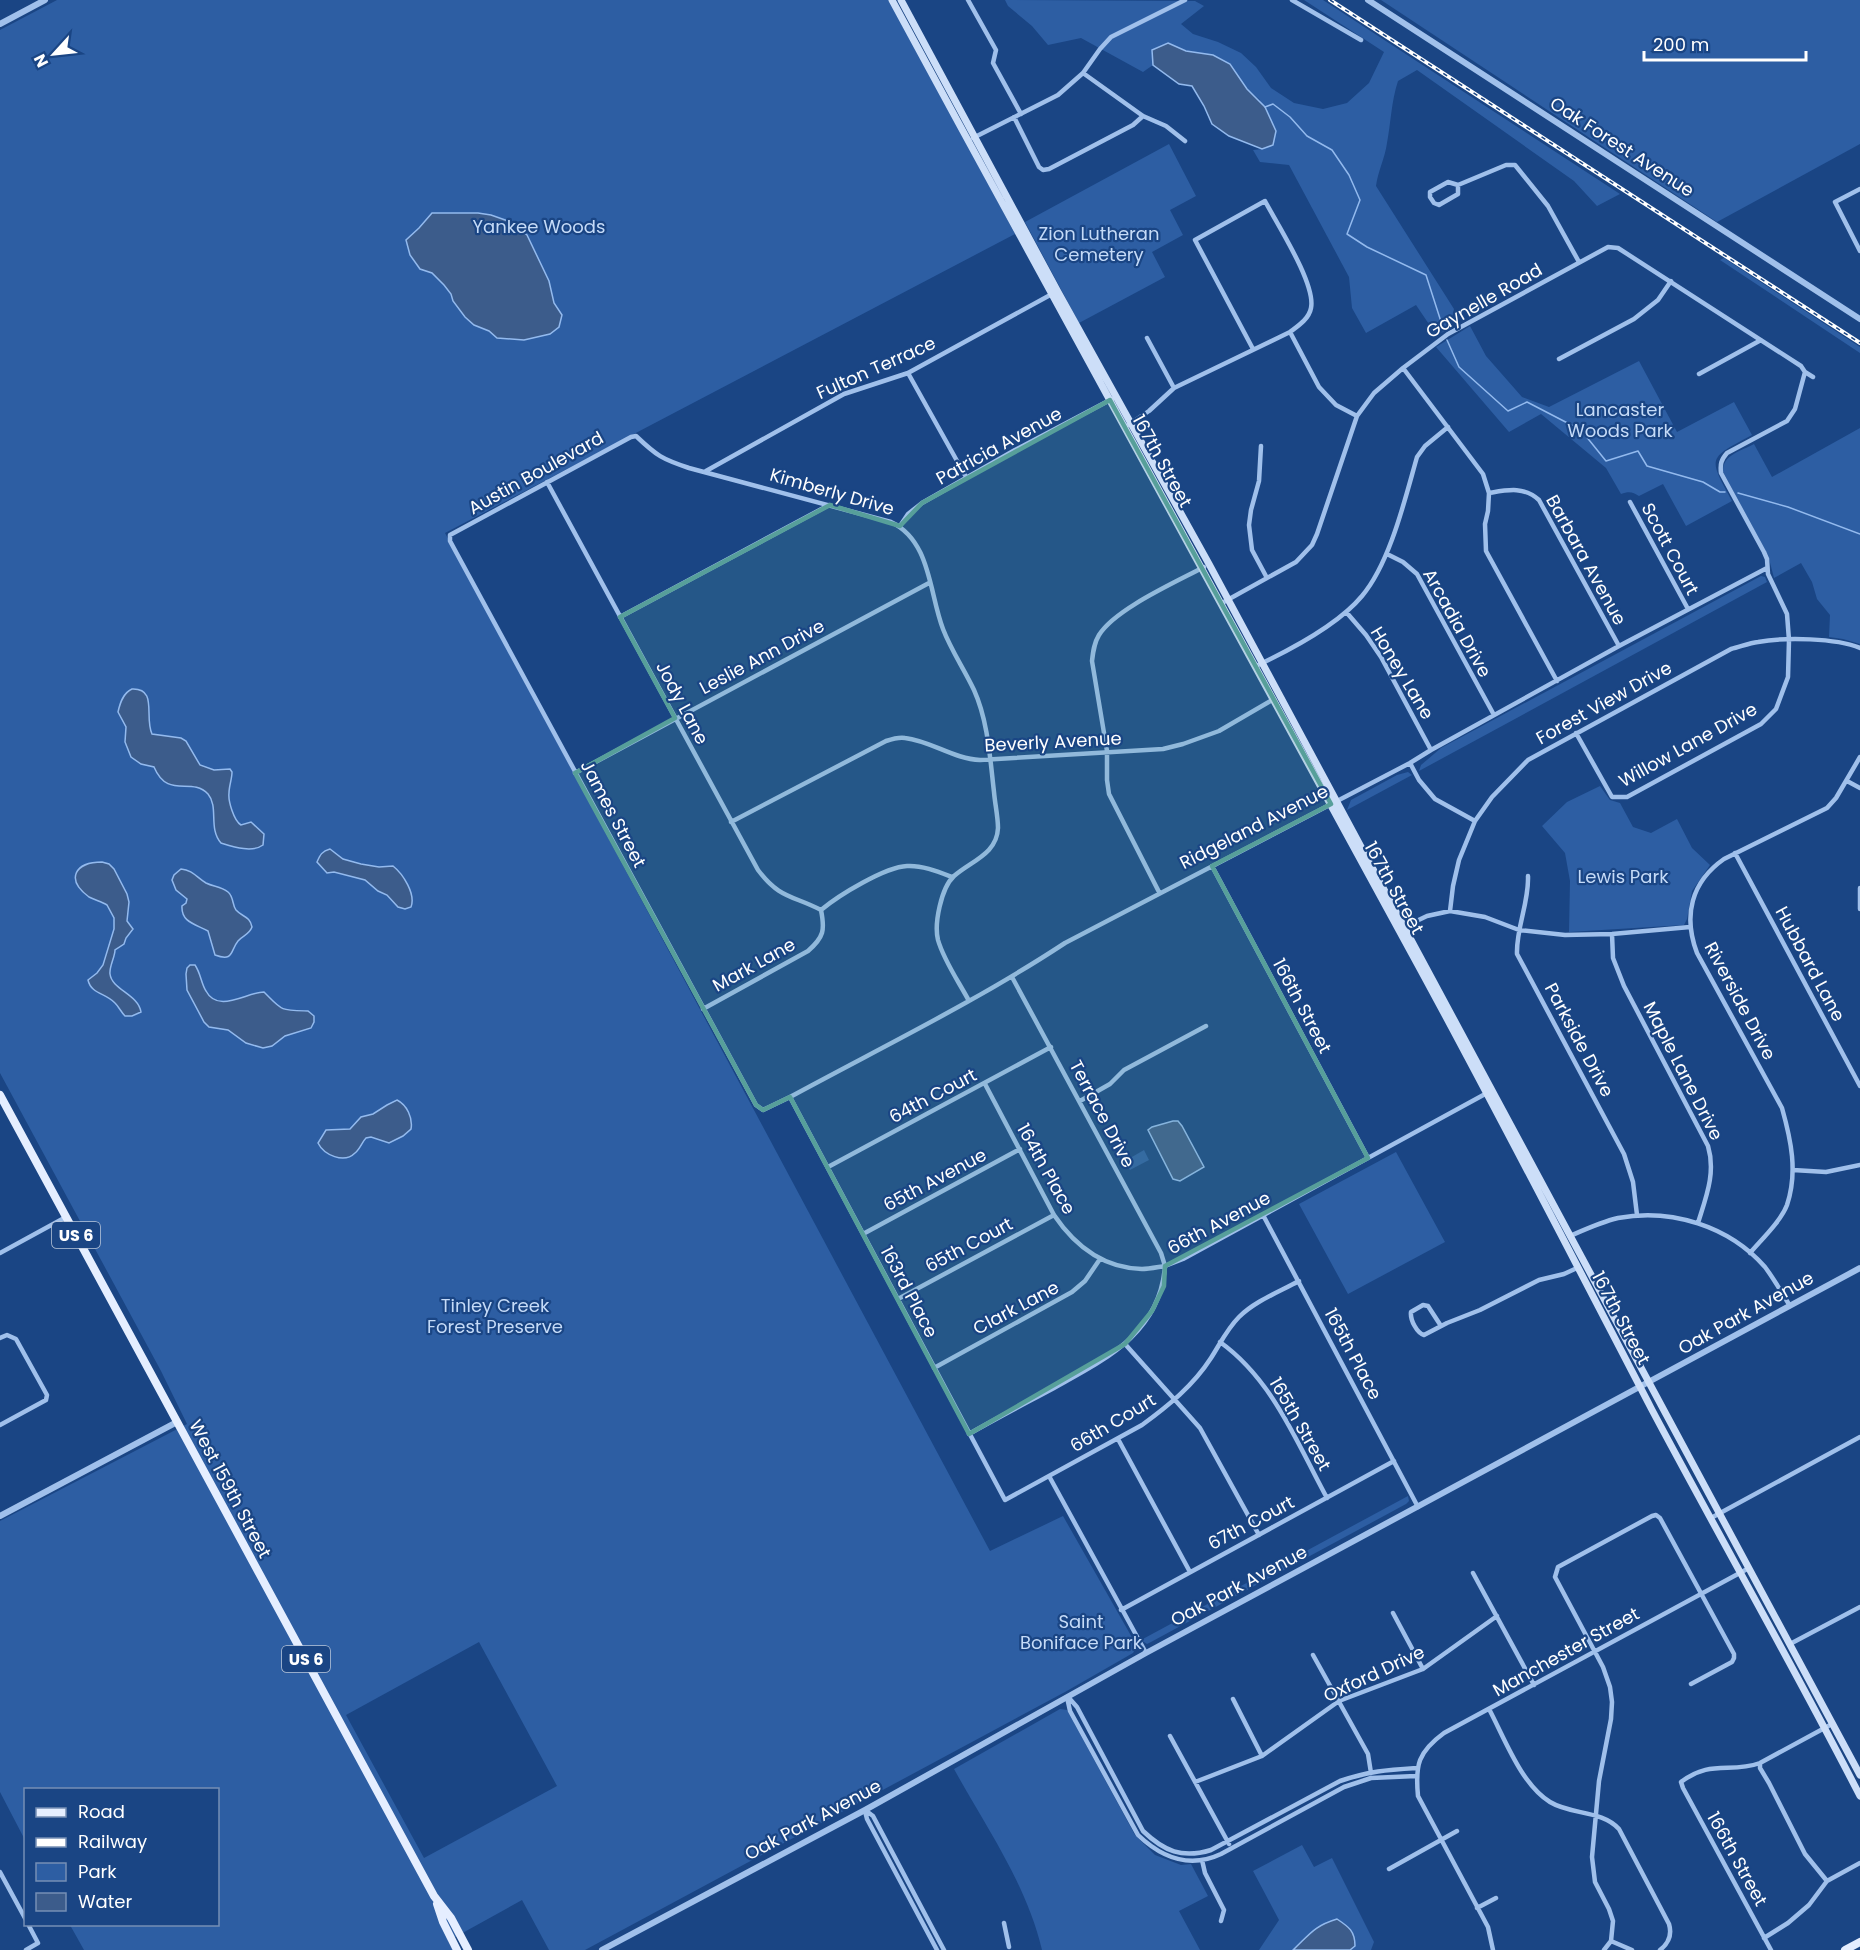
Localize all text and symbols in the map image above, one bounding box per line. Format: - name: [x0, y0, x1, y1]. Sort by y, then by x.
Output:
- north arrow: [24, 24, 84, 84]
- scale bar: [1644, 24, 1806, 62]
- text: 200 m: [1653, 32, 1709, 57]
- text: N: [28, 50, 54, 71]
- street label: Oak Forest Avenue: [1545, 91, 1699, 203]
- park label: Yankee Woods: [473, 214, 605, 239]
- park label: Zion Lutheran Cemetery: [1039, 221, 1159, 267]
- street label: Gaynelle Road: [1421, 257, 1547, 344]
- street label: Fulton Terrace: [812, 330, 939, 405]
- park label: Lancaster Woods Park: [1567, 397, 1674, 443]
- street label: Patricia Avenue: [931, 401, 1066, 490]
- street label: 167th Street: [1127, 410, 1198, 512]
- street label: Austin Boulevard: [464, 425, 608, 520]
- street label: Kimberly Drive: [767, 462, 897, 521]
- street label: Barbara Avenue: [1540, 490, 1633, 629]
- street label: Scott Court: [1636, 498, 1705, 599]
- street label: Arcadia Drive: [1417, 564, 1498, 682]
- street label: Leslie Ann Drive: [695, 613, 829, 700]
- street label: Honey Lane: [1365, 622, 1440, 724]
- street label: Forest View Drive: [1531, 655, 1676, 750]
- street label: Jody Lane: [650, 657, 715, 749]
- street label: Willow Lane Drive: [1614, 696, 1761, 793]
- street label: Beverly Avenue: [984, 725, 1122, 758]
- street label: James Street: [575, 756, 652, 872]
- street label: Ridgeland Avenue: [1175, 778, 1332, 875]
- street label: 167th Street: [1359, 837, 1430, 939]
- park label: Lewis Park: [1578, 864, 1669, 889]
- street label: Hubbard Lane: [1770, 902, 1851, 1026]
- street label: Mark Lane: [708, 932, 800, 998]
- street label: Riverside Drive: [1699, 937, 1782, 1064]
- street label: 166th Street: [1267, 954, 1338, 1058]
- street label: Parkside Drive: [1539, 978, 1620, 1101]
- street label: Maple Lane Drive: [1638, 997, 1729, 1145]
- street label: Terrace Drive: [1064, 1056, 1141, 1172]
- street label: 64th Court: [885, 1062, 981, 1129]
- street label: 164th Place: [1011, 1119, 1082, 1219]
- street label: 65th Avenue: [879, 1142, 991, 1217]
- street label: 66th Avenue: [1163, 1185, 1275, 1260]
- street label: 65th Court: [921, 1211, 1017, 1278]
- road number: US 6: [52, 1222, 100, 1248]
- street label: 163rd Place: [875, 1241, 944, 1342]
- street label: Oak Park Avenue: [1673, 1265, 1818, 1360]
- street label: 167th Street: [1586, 1267, 1657, 1369]
- street label: Clark Lane: [968, 1274, 1063, 1341]
- park label: Tinley Creek Forest Preserve: [427, 1293, 563, 1339]
- street label: 165th Place: [1319, 1304, 1388, 1404]
- street label: 165th Street: [1264, 1372, 1337, 1475]
- street label: 66th Court: [1065, 1387, 1160, 1458]
- street label: West 159th Street: [183, 1415, 278, 1562]
- street label: 67th Court: [1203, 1489, 1298, 1556]
- street label: Oak Park Avenue: [1166, 1539, 1311, 1632]
- street label: Manchester Street: [1488, 1601, 1644, 1702]
- park label: Saint Boniface Park: [1020, 1609, 1143, 1655]
- street label: Oxford Drive: [1319, 1639, 1428, 1708]
- road number: US 6: [282, 1646, 330, 1672]
- street label: Oak Park Avenue: [740, 1773, 885, 1866]
- legend: [24, 1788, 219, 1926]
- text: Road: [78, 1799, 125, 1824]
- street label: 166th Street: [1701, 1807, 1774, 1910]
- text: Railway: [78, 1829, 147, 1854]
- text: Park: [78, 1859, 117, 1884]
- text: Water: [78, 1889, 132, 1914]

